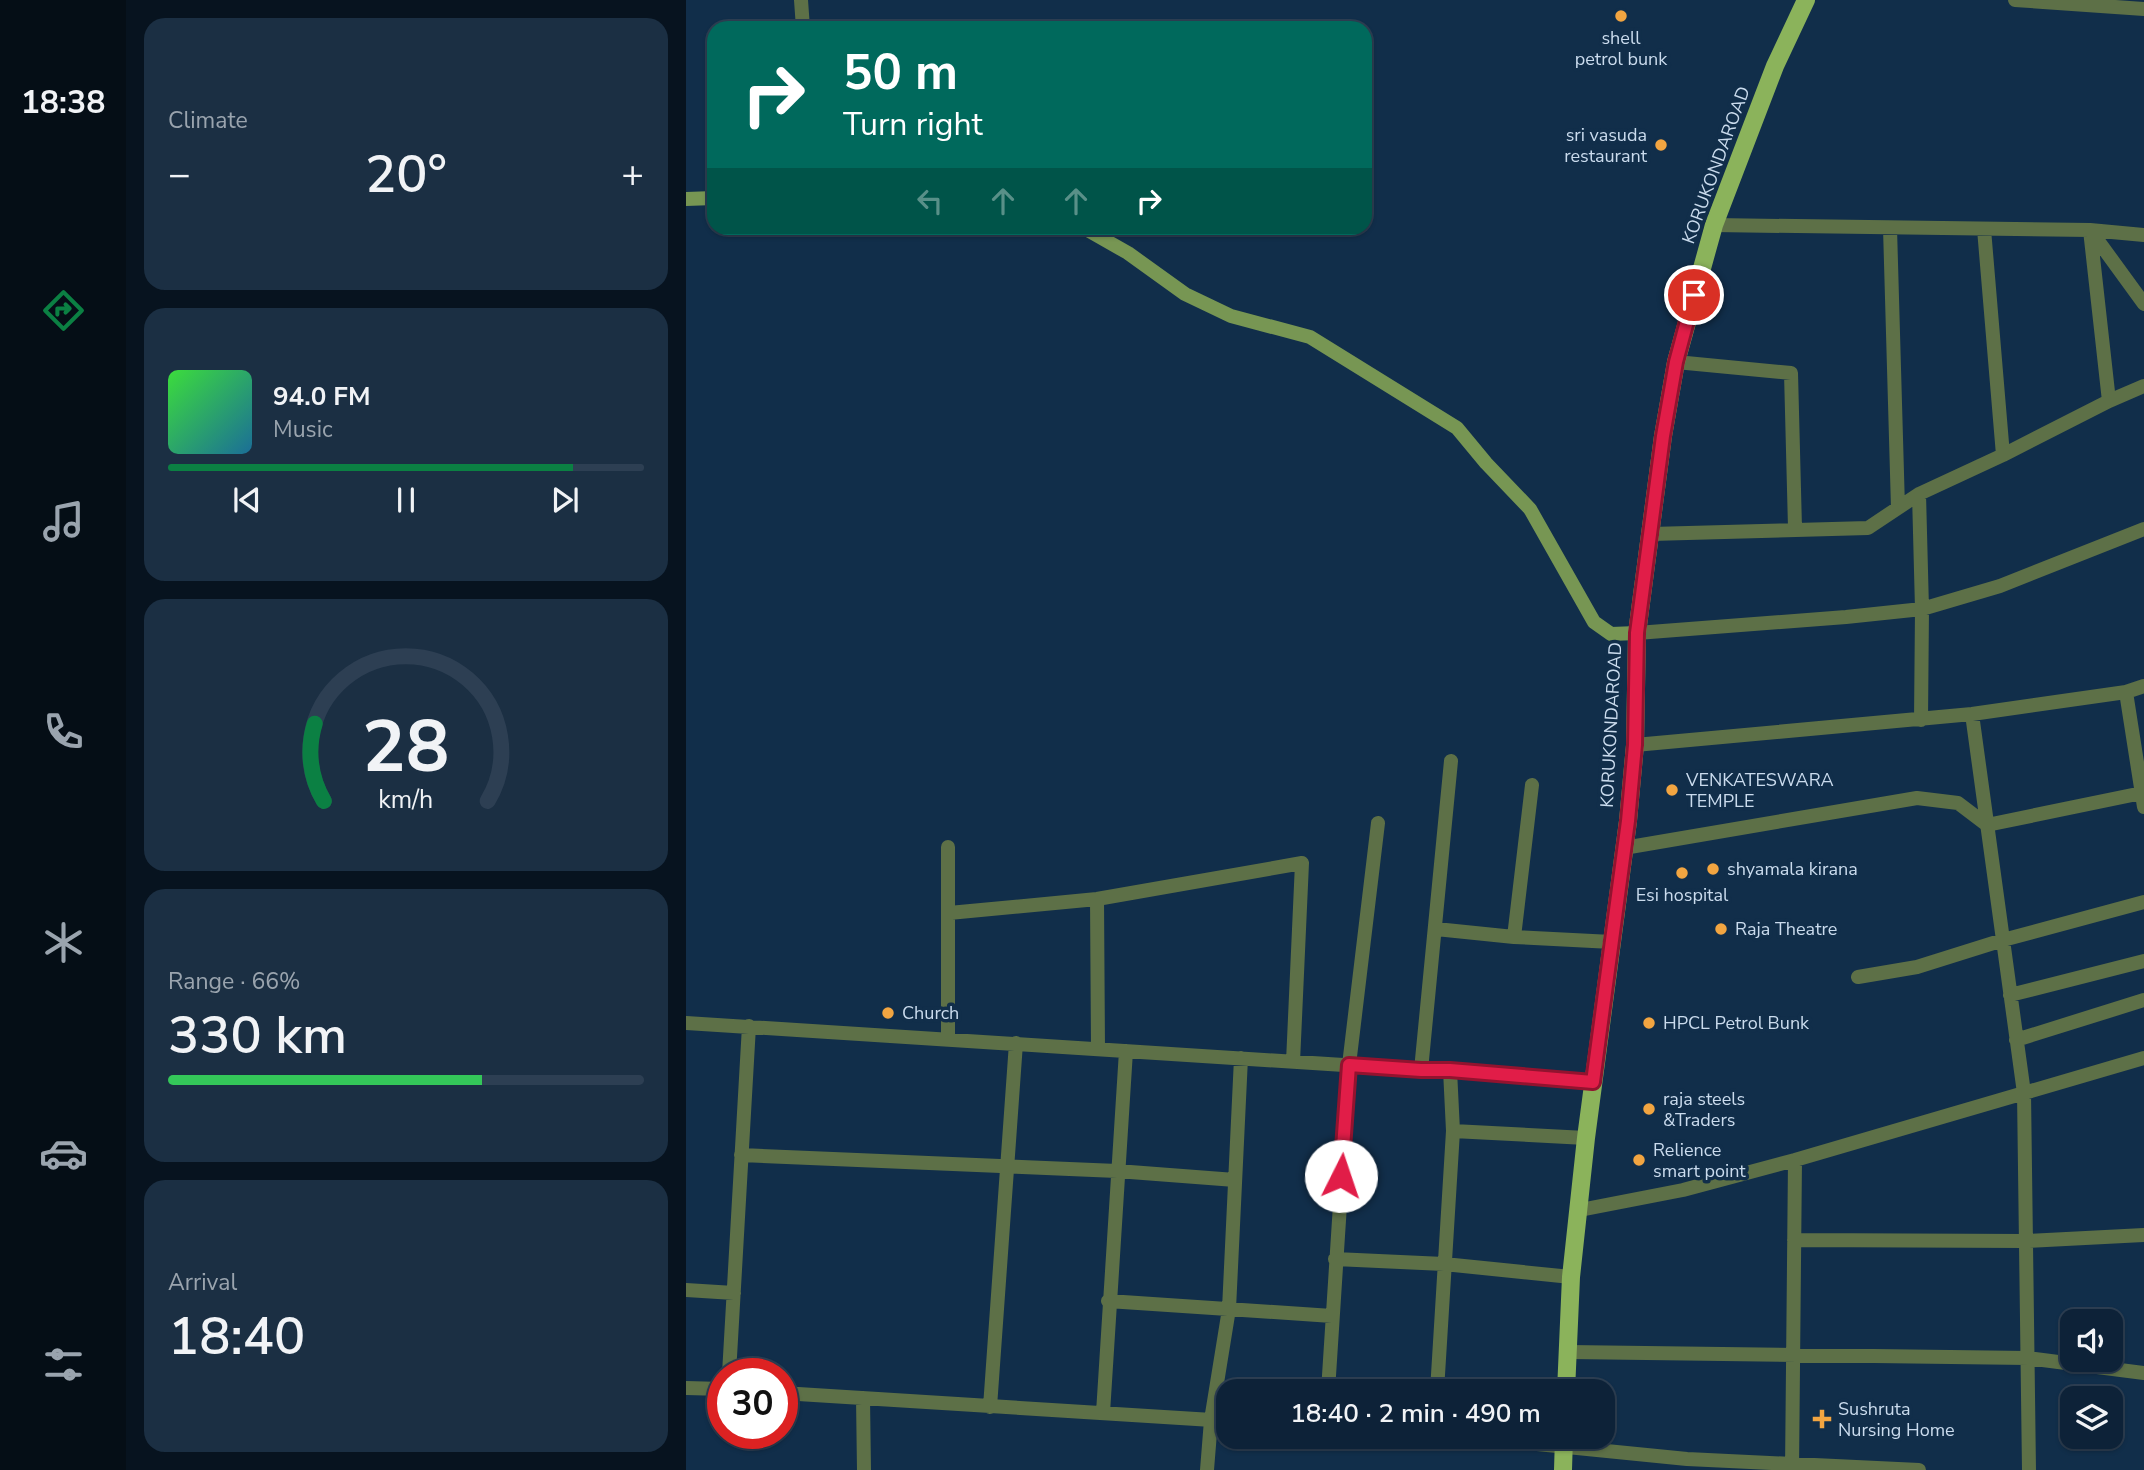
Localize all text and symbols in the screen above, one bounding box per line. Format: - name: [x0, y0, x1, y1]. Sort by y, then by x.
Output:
- marker: shell petrol bunk: [1613, 8, 1629, 24]
- place label: shell petrol bunk: [1575, 26, 1668, 71]
- text: 50 m: [843, 39, 958, 106]
- icon: right: [728, 49, 819, 140]
- text: 18:38: [21, 81, 105, 124]
- street label: KORUKONDAROAD: [1676, 83, 1756, 247]
- text: Turn right: [843, 103, 983, 146]
- text: Climate: [168, 105, 248, 136]
- place label: sri vasuda restaurant: [1564, 123, 1648, 168]
- marker: sri vasuda restaurant: [1653, 137, 1669, 153]
- text: 20°: [365, 139, 447, 210]
- text: −: [168, 149, 191, 200]
- text: +: [621, 149, 644, 200]
- icon: left: [911, 182, 949, 220]
- icon: ahead: [984, 182, 1022, 220]
- icon: ahead: [1057, 182, 1095, 220]
- icon: right: [1130, 182, 1168, 220]
- pin: [1664, 265, 1724, 325]
- icon: arrive: [1675, 276, 1713, 314]
- icon: directions: [39, 286, 88, 335]
- text: 94.0 FM: [273, 379, 370, 414]
- text: Music: [273, 414, 333, 445]
- icon: previous: [228, 481, 266, 519]
- icon: pause: [387, 481, 425, 519]
- icon: next: [546, 481, 584, 519]
- icon: music: [39, 497, 88, 546]
- street label: KORUKONDAROAD: [1595, 642, 1627, 808]
- text: 28: [362, 697, 450, 797]
- icon: phone: [39, 707, 88, 756]
- place label: VENKATESWARA TEMPLE: [1685, 768, 1834, 813]
- marker: VENKATESWARA TEMPLE: [1664, 782, 1680, 798]
- text: km/h: [378, 783, 434, 817]
- place label: shyamala kirana: [1727, 857, 1858, 881]
- marker: shyamala kirana: [1705, 861, 1721, 877]
- marker: Esi hospital: [1674, 865, 1690, 881]
- place label: Esi hospital: [1636, 883, 1729, 907]
- place label: Raja Theatre: [1735, 917, 1837, 941]
- icon: climate: [39, 918, 88, 967]
- marker: Raja Theatre: [1713, 921, 1729, 937]
- text: Range · 66%: [168, 966, 300, 997]
- text: 330 km: [168, 1000, 347, 1071]
- place label: Church: [902, 1001, 959, 1025]
- marker: Church: [880, 1005, 896, 1021]
- place label: HPCL Petrol Bunk: [1663, 1011, 1810, 1035]
- marker: HPCL Petrol Bunk: [1641, 1015, 1657, 1031]
- place label: raja steels &Traders: [1663, 1087, 1745, 1132]
- marker: raja steels &Traders: [1641, 1101, 1657, 1117]
- icon: car: [39, 1129, 88, 1178]
- place label: Relience smart point: [1653, 1138, 1746, 1183]
- position arrow: [1304, 1139, 1378, 1213]
- marker: Relience smart point: [1631, 1152, 1647, 1168]
- text: Arrival: [168, 1267, 237, 1298]
- text: 18:40: [168, 1301, 305, 1372]
- map controls: [2060, 1309, 2123, 1449]
- button: sound: [2060, 1309, 2123, 1372]
- icon: filters: [39, 1340, 88, 1389]
- speed limit sign: 30: [707, 1358, 798, 1449]
- button: layers: [2060, 1386, 2123, 1449]
- text: 18:40 · 2 min · 490 m: [1290, 1396, 1541, 1431]
- place label: Sushruta Nursing Home: [1838, 1397, 1955, 1442]
- marker: Sushruta Nursing Home: [1812, 1409, 1832, 1429]

